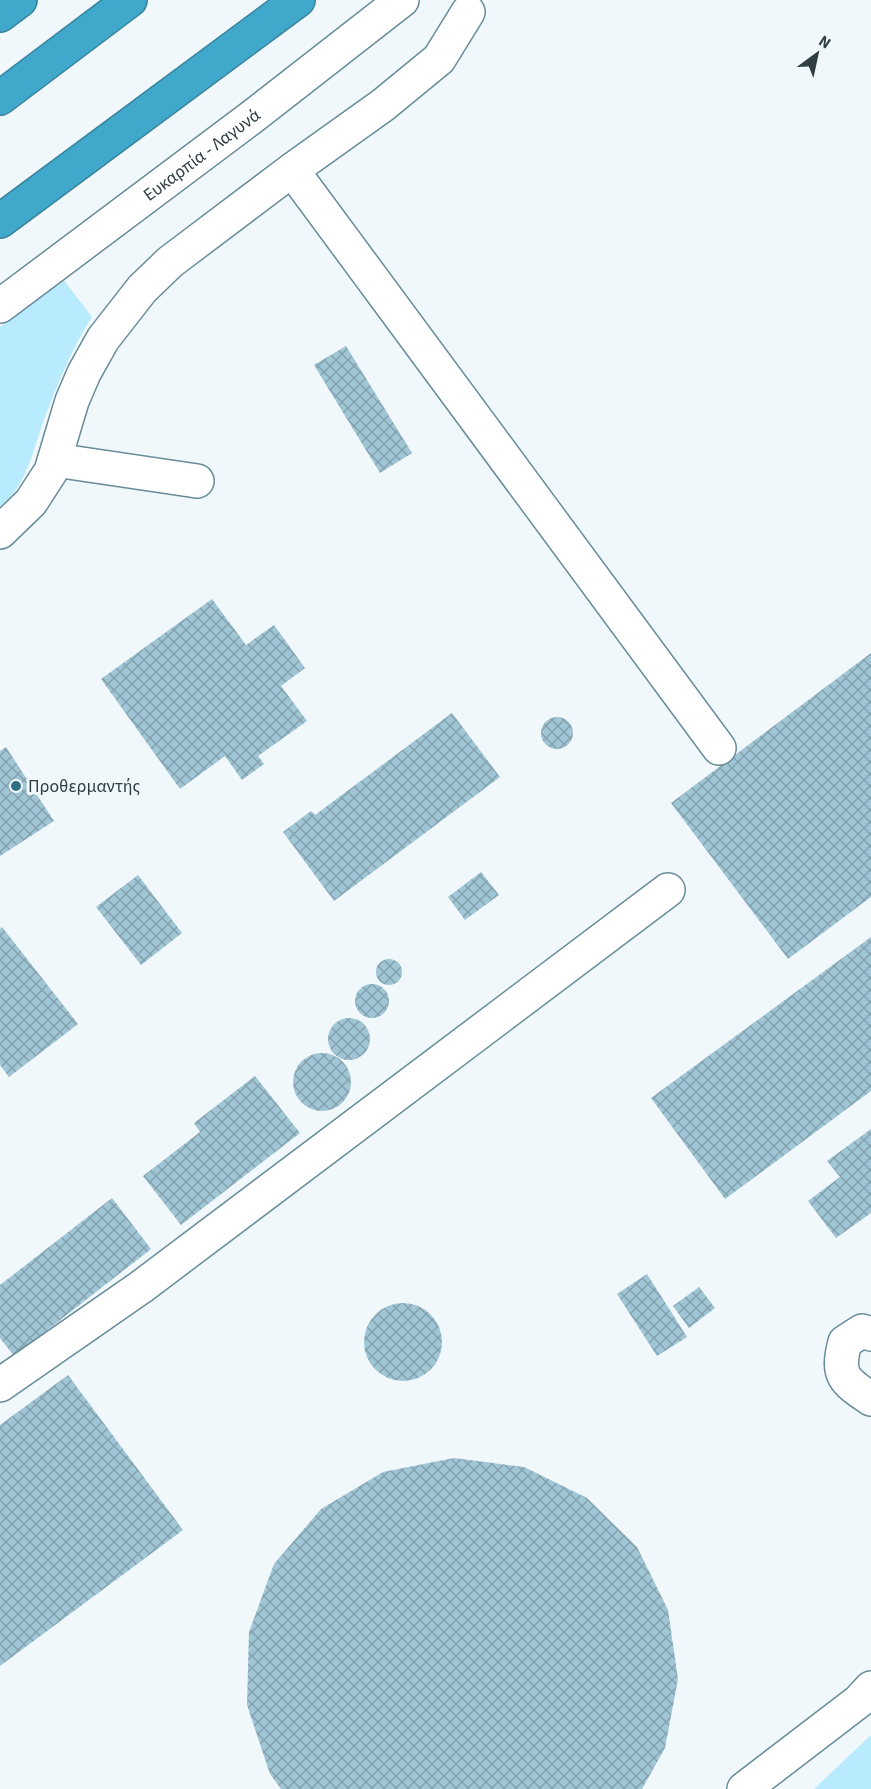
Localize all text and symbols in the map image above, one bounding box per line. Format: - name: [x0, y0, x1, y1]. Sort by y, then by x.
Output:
- north arrow: [787, 24, 847, 84]
- text: N: [814, 30, 835, 54]
- street label: Ευκαρπία - Λαγυνά: [138, 103, 266, 207]
- place label: Προθερμαντής: [28, 774, 141, 799]
- marker: Προθερμαντής: [9, 779, 23, 793]

